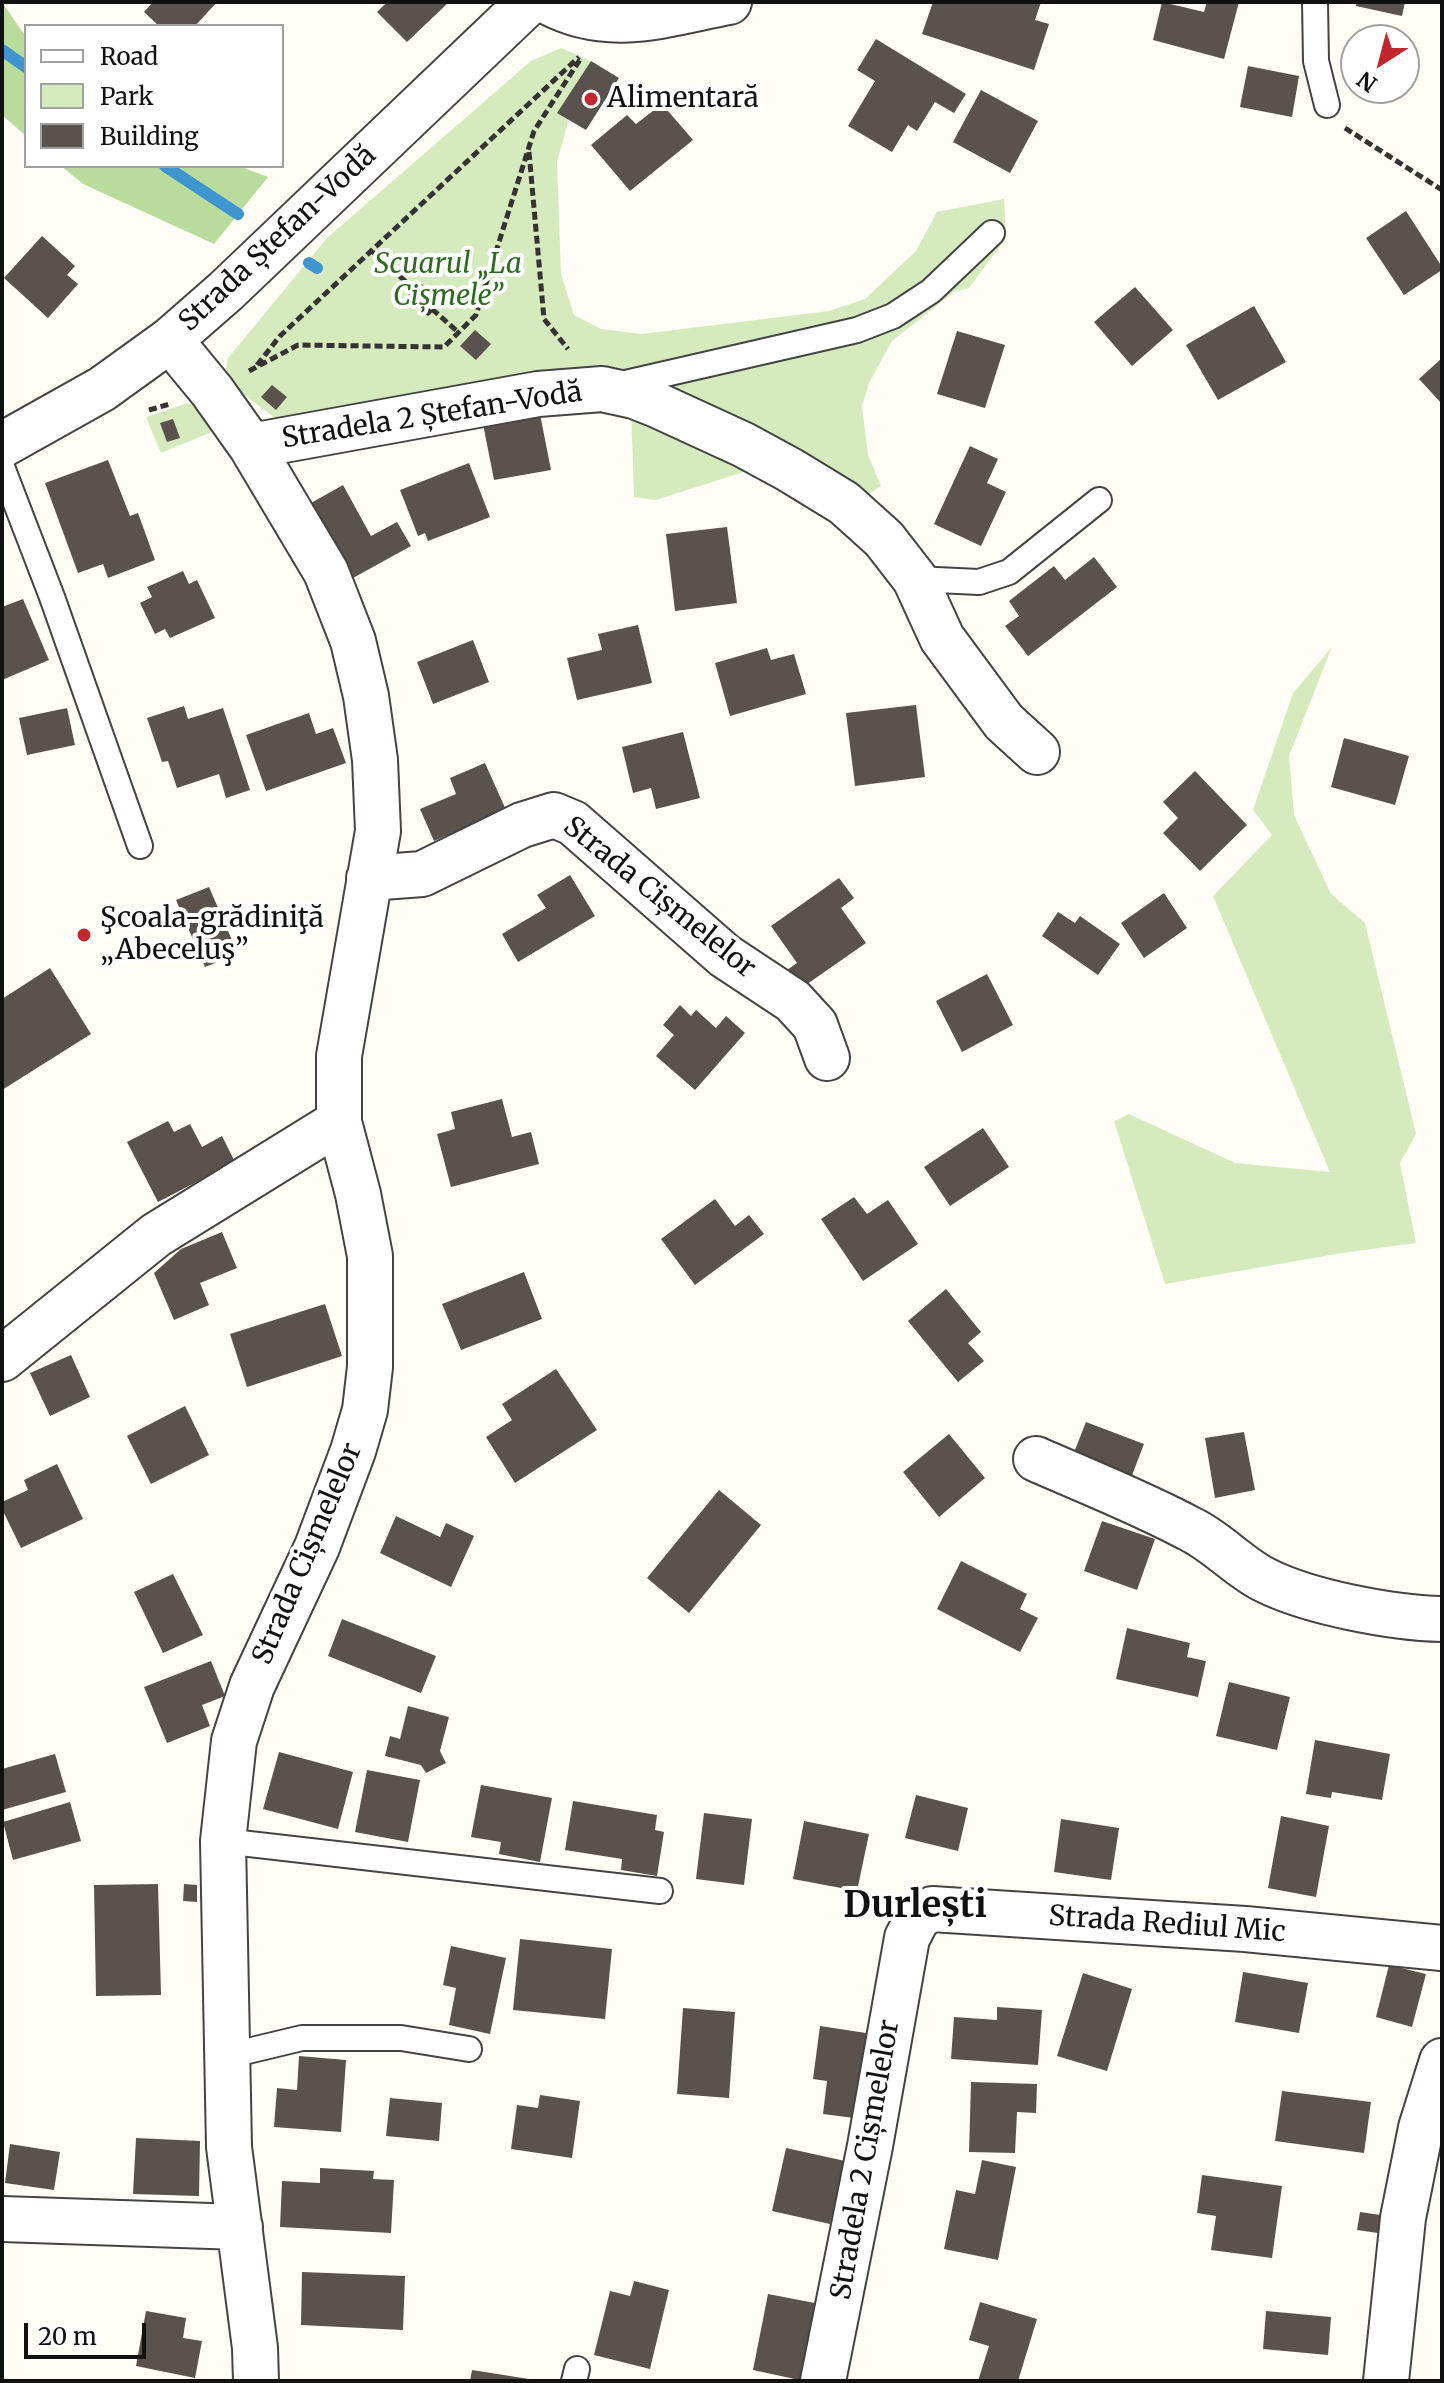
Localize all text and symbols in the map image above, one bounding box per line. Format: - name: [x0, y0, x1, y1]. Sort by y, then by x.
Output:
- legend: [24, 24, 284, 168]
- north arrow: [1340, 24, 1420, 104]
- text: Road: [100, 41, 158, 72]
- text: N: [1352, 65, 1382, 98]
- text: Park: [100, 81, 153, 112]
- place label: Alimentară: [607, 82, 759, 116]
- marker: Alimentară: [582, 90, 600, 108]
- text: Building: [100, 121, 199, 152]
- street label: Strada Ștefan-Vodă: [173, 139, 383, 339]
- park label: Scuarul „La Cișmele”: [374, 248, 522, 314]
- street label: Stradela 2 Ștefan-Vodă: [280, 376, 584, 456]
- street label: Strada Cișmelelor: [556, 810, 762, 986]
- place label: Şcoala-grădiniţă „Abeceluş”: [100, 902, 324, 968]
- marker: Şcoala-grădiniţă „Abeceluş”: [75, 926, 93, 944]
- street label: Strada Cișmelelor: [246, 1438, 370, 1670]
- district label: Durlești: [843, 1885, 987, 1929]
- street label: Strada Rediul Mic: [1047, 1900, 1287, 1950]
- street label: Stradela 2 Cișmelelor: [825, 2017, 907, 2303]
- scale bar: [28, 2307, 150, 2357]
- text: 20 m: [38, 2321, 97, 2352]

